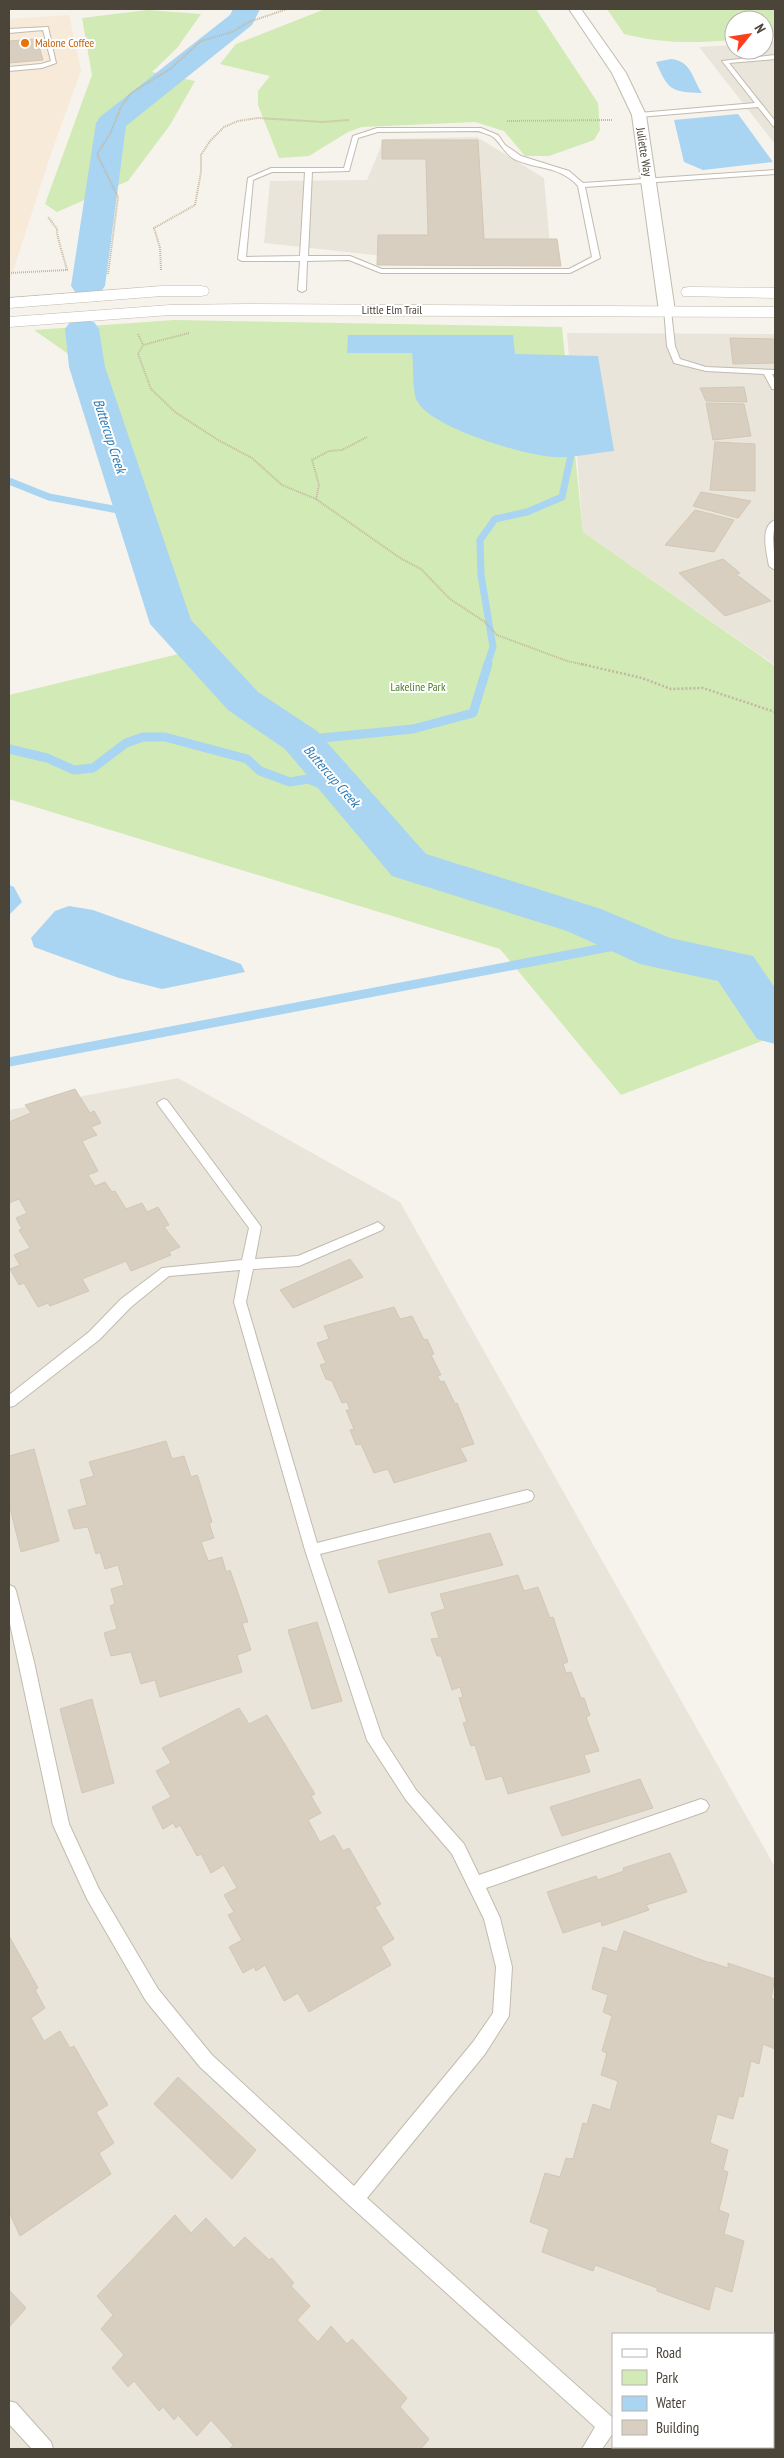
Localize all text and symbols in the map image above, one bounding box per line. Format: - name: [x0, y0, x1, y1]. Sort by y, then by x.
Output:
- north arrow: [724, 10, 774, 60]
- text: N: [751, 21, 770, 36]
- place label: Malone Coffee: [35, 35, 94, 50]
- marker: Malone Coffee: [19, 37, 31, 49]
- street label: Juliette Way: [633, 125, 656, 178]
- street label: Little Elm Trail: [362, 302, 422, 317]
- water label: Buttercup Creek: [90, 397, 131, 477]
- park label: Lakeline Park: [390, 679, 446, 694]
- water label: Buttercup Creek: [300, 741, 365, 812]
- legend: [612, 2333, 774, 2448]
- text: Road: [656, 2343, 682, 2362]
- text: Park: [656, 2368, 678, 2387]
- text: Water: [656, 2393, 687, 2412]
- text: Building: [656, 2418, 699, 2437]

